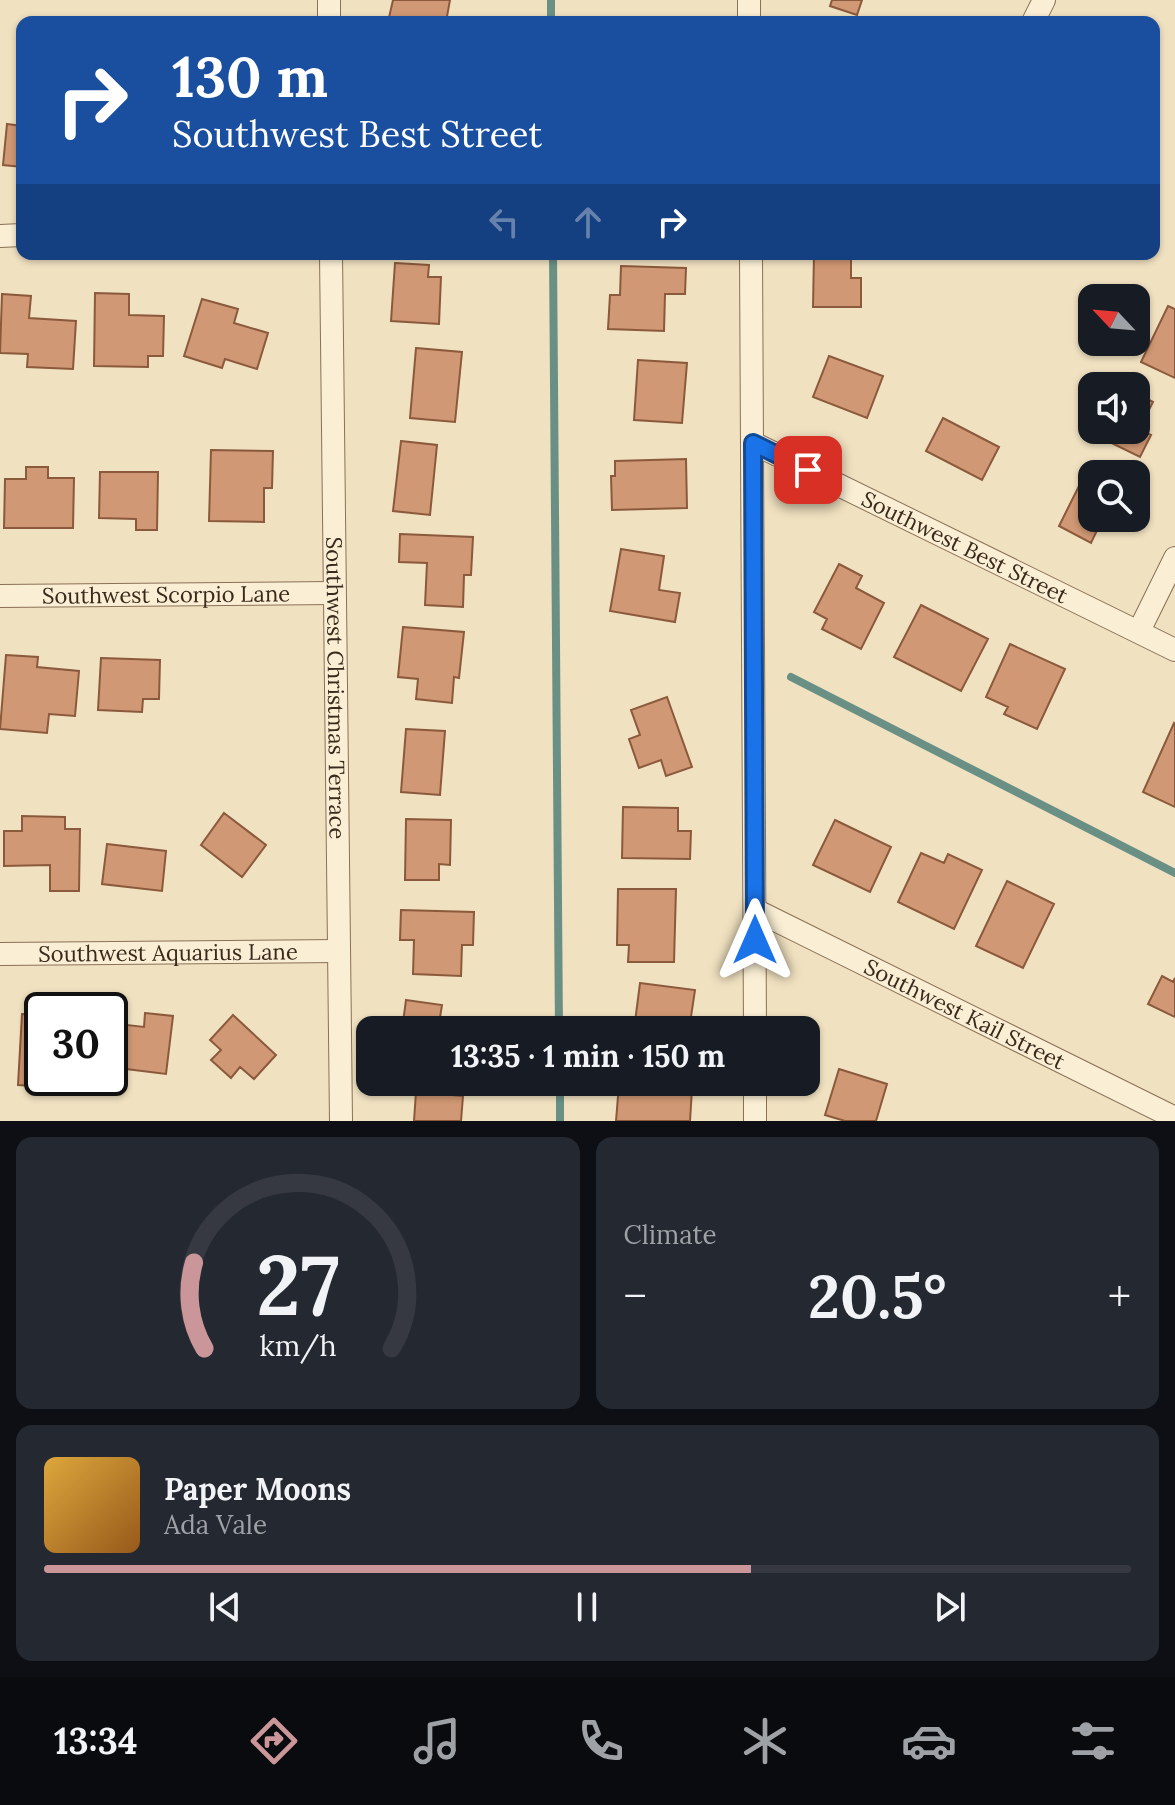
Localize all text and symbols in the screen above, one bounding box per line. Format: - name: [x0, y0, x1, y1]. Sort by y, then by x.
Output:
- text: 130 m: [172, 41, 328, 112]
- icon: right: [40, 48, 144, 152]
- text: Southwest Best Street: [172, 111, 542, 157]
- icon: left: [482, 200, 526, 244]
- icon: ahead: [566, 200, 610, 244]
- icon: right: [650, 200, 694, 244]
- north arrow: [1078, 284, 1150, 356]
- map controls: [1078, 284, 1150, 532]
- button: sound: [1078, 372, 1150, 444]
- pin: [774, 436, 842, 504]
- icon: arrive: [786, 448, 830, 492]
- button: search: [1078, 460, 1150, 532]
- street label: Southwest Best Street: [857, 485, 1073, 610]
- street label: Southwest Christmas Terrace: [320, 536, 352, 840]
- street label: Southwest Scorpio Lane: [42, 579, 290, 610]
- position arrow: [713, 898, 797, 982]
- street label: Southwest Aquarius Lane: [38, 937, 298, 968]
- street label: Southwest Kail Street: [860, 952, 1070, 1076]
- speed limit sign: 30: [24, 992, 128, 1096]
- text: 13:35 · 1 min · 150 m: [451, 1037, 725, 1075]
- text: Climate: [624, 1218, 717, 1251]
- text: 27: [256, 1231, 339, 1338]
- text: 20.5°: [808, 1258, 946, 1334]
- text: −: [624, 1268, 647, 1324]
- text: +: [1108, 1268, 1131, 1324]
- text: km/h: [259, 1327, 336, 1364]
- text: Paper Moons: [164, 1470, 351, 1508]
- text: Ada Vale: [164, 1508, 267, 1541]
- icon: previous: [203, 1585, 247, 1629]
- icon: pause: [565, 1585, 609, 1629]
- icon: next: [928, 1585, 972, 1629]
- icon: directions: [246, 1713, 302, 1769]
- icon: music: [409, 1713, 465, 1769]
- icon: phone: [573, 1713, 629, 1769]
- icon: climate: [737, 1713, 793, 1769]
- icon: car: [901, 1713, 957, 1769]
- icon: filters: [1065, 1713, 1121, 1769]
- text: 13:34: [54, 1718, 138, 1764]

